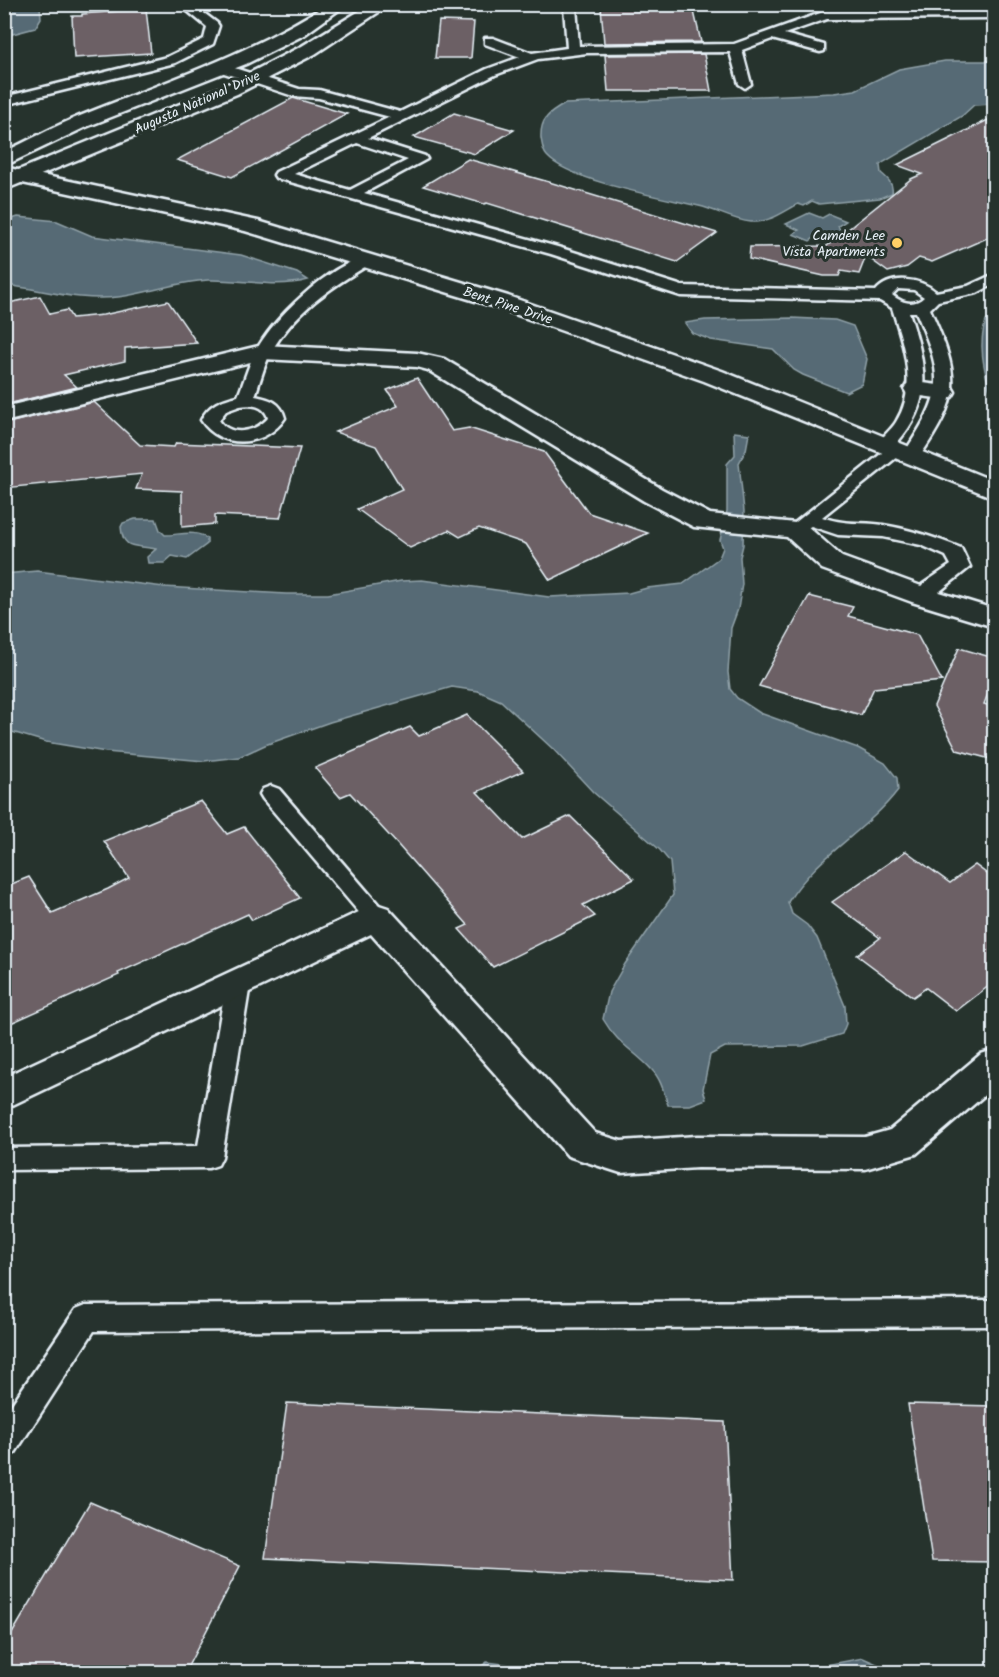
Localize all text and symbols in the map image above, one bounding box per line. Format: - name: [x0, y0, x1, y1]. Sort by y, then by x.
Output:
- street label: Augusta National Drive: [131, 65, 264, 141]
- place label: Camden Lee Vista Apartments: [783, 225, 886, 263]
- marker: Camden Lee Vista Apartments: [890, 236, 904, 250]
- street label: Bent Pine Drive: [460, 281, 556, 331]

